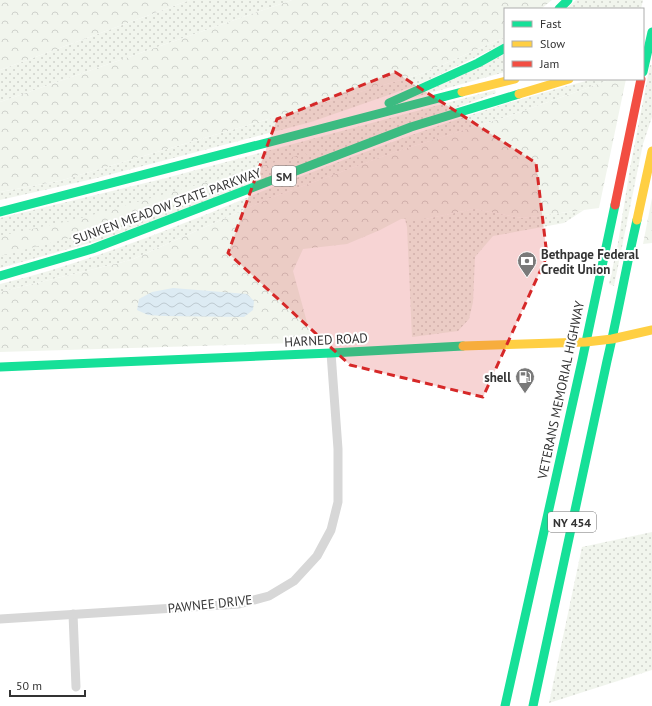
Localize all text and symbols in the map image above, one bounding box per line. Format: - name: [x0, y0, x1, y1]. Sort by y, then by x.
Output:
- legend: [504, 8, 644, 80]
- text: Fast: [540, 16, 561, 31]
- text: Slow: [540, 36, 565, 51]
- text: Jam: [539, 56, 559, 71]
- street label: SUNKEN MEADOW STATE PARKWAY: [71, 164, 264, 248]
- road number: SM: [272, 166, 296, 186]
- place label: Bethpage Federal Credit Union: [541, 246, 639, 278]
- bank icon: Bethpage Federal Credit Union: [516, 250, 538, 278]
- street label: VETERANS MEMORIAL HIGHWAY: [534, 299, 588, 481]
- street label: HARNED ROAD: [284, 329, 368, 351]
- fuel station icon: shell: [514, 366, 536, 394]
- place label: shell: [484, 369, 511, 386]
- road number: NY 454: [548, 512, 596, 532]
- street label: PAWNEE DRIVE: [167, 591, 253, 617]
- scale bar: [10, 672, 85, 698]
- text: 50 m: [16, 678, 42, 693]

